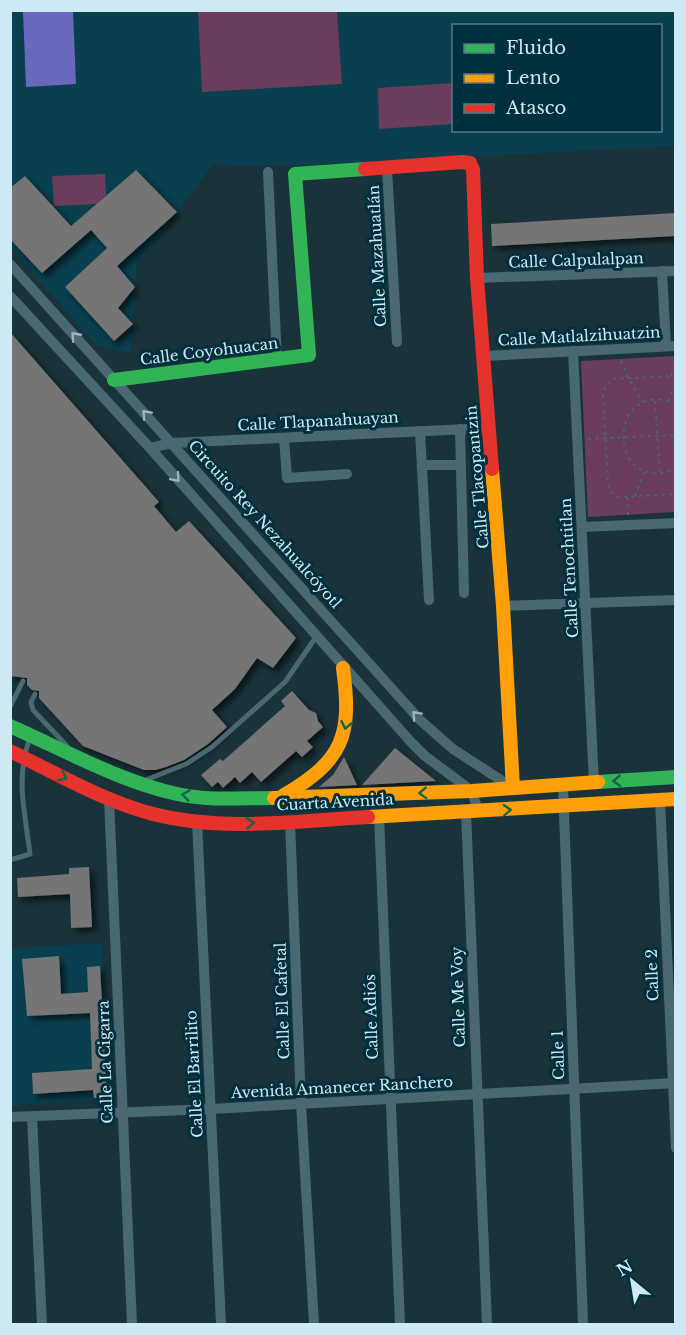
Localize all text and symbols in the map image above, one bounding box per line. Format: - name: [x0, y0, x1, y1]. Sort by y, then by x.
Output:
- legend: [452, 24, 662, 132]
- text: Fluido: [506, 37, 566, 59]
- text: Lento: [506, 67, 560, 89]
- text: Atasco: [505, 97, 566, 119]
- street label: Calle Mazahuatlán: [364, 185, 390, 327]
- street label: Calle Calpulalpan: [508, 248, 644, 272]
- street label: Calle Matlalzihuatzin: [497, 322, 661, 350]
- one-way arrow: [71, 332, 82, 343]
- street label: Calle Coyohuacan: [139, 333, 279, 369]
- street label: Calle Tlacopantzin: [461, 404, 493, 550]
- street label: Calle Tlapanahuayan: [237, 407, 399, 435]
- one-way arrow: [142, 410, 153, 421]
- street label: Circuito Rey Nezahualcóyotl: [184, 436, 346, 612]
- one-way arrow: [169, 471, 180, 482]
- street label: Calle Tenochtitlan: [556, 498, 582, 638]
- one-way arrow: [412, 712, 423, 722]
- one-way arrow: [340, 720, 353, 730]
- one-way arrow: [57, 769, 68, 781]
- one-way arrow: [613, 774, 622, 787]
- one-way arrow: [418, 786, 427, 799]
- street label: Cuarta Avenida: [276, 789, 395, 815]
- one-way arrow: [181, 790, 190, 802]
- one-way arrow: [503, 803, 512, 816]
- one-way arrow: [245, 817, 254, 830]
- street label: Calle El Cafetal: [270, 942, 294, 1060]
- street label: Calle Me Voy: [447, 946, 469, 1048]
- street label: Calle 2: [642, 949, 662, 1001]
- street label: Calle Adiós: [360, 974, 382, 1060]
- street label: Calle La Cigarra: [93, 999, 117, 1124]
- street label: Calle El Barrilito: [181, 1010, 207, 1138]
- street label: Calle 1: [548, 1030, 568, 1080]
- street label: Avenida Amanecer Ranchero: [229, 1072, 454, 1102]
- north arrow: [602, 1251, 662, 1311]
- text: N: [613, 1256, 636, 1280]

